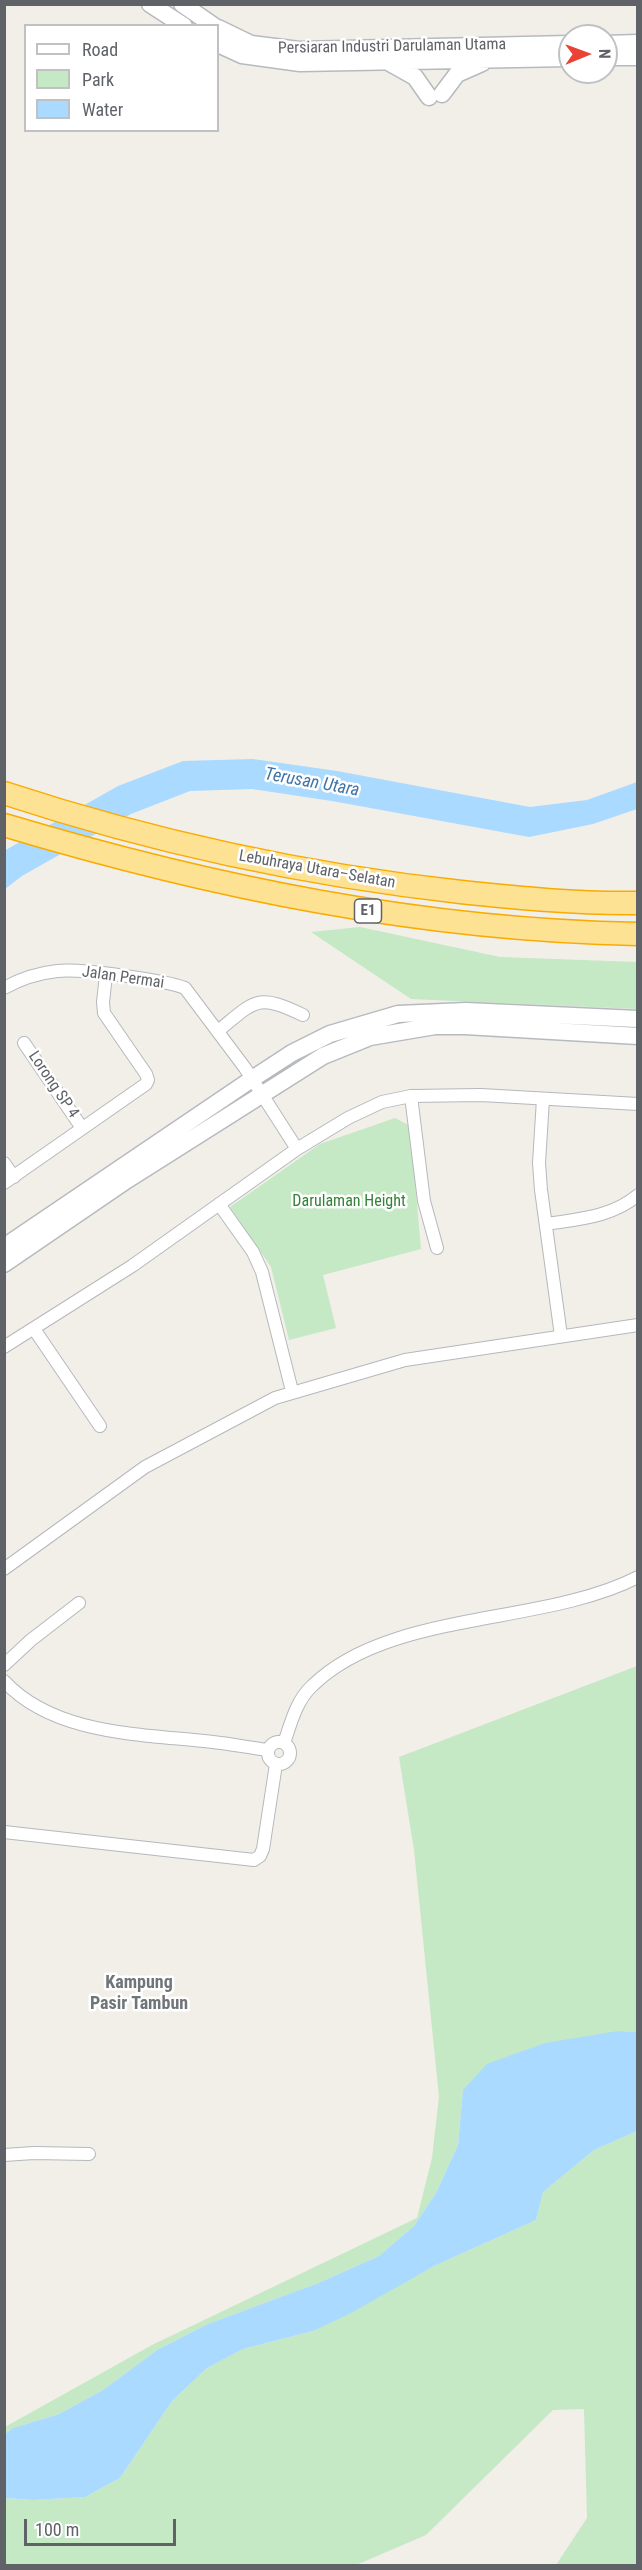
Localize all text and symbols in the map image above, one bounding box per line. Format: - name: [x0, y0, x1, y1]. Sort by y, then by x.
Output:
- legend: [24, 24, 219, 132]
- north arrow: [558, 24, 618, 84]
- street label: Persiaran Industri Darulaman Utama: [278, 35, 506, 59]
- text: Road: [82, 39, 118, 60]
- text: N: [595, 49, 614, 59]
- text: Park: [82, 69, 114, 90]
- text: Water: [82, 99, 123, 120]
- water label: Terusan Utara: [263, 764, 361, 802]
- street label: Lebuhraya Utara–Selatan: [237, 847, 397, 893]
- road number: E1: [354, 899, 382, 923]
- street label: Jalan Permai: [81, 963, 165, 993]
- street label: Lorong SP 4: [24, 1048, 82, 1122]
- park label: Darulaman Height: [292, 1192, 406, 1212]
- district label: Kampung Pasir Tambun: [90, 1972, 188, 2014]
- scale bar: [27, 2507, 178, 2545]
- text: 100 m: [35, 2519, 79, 2540]

